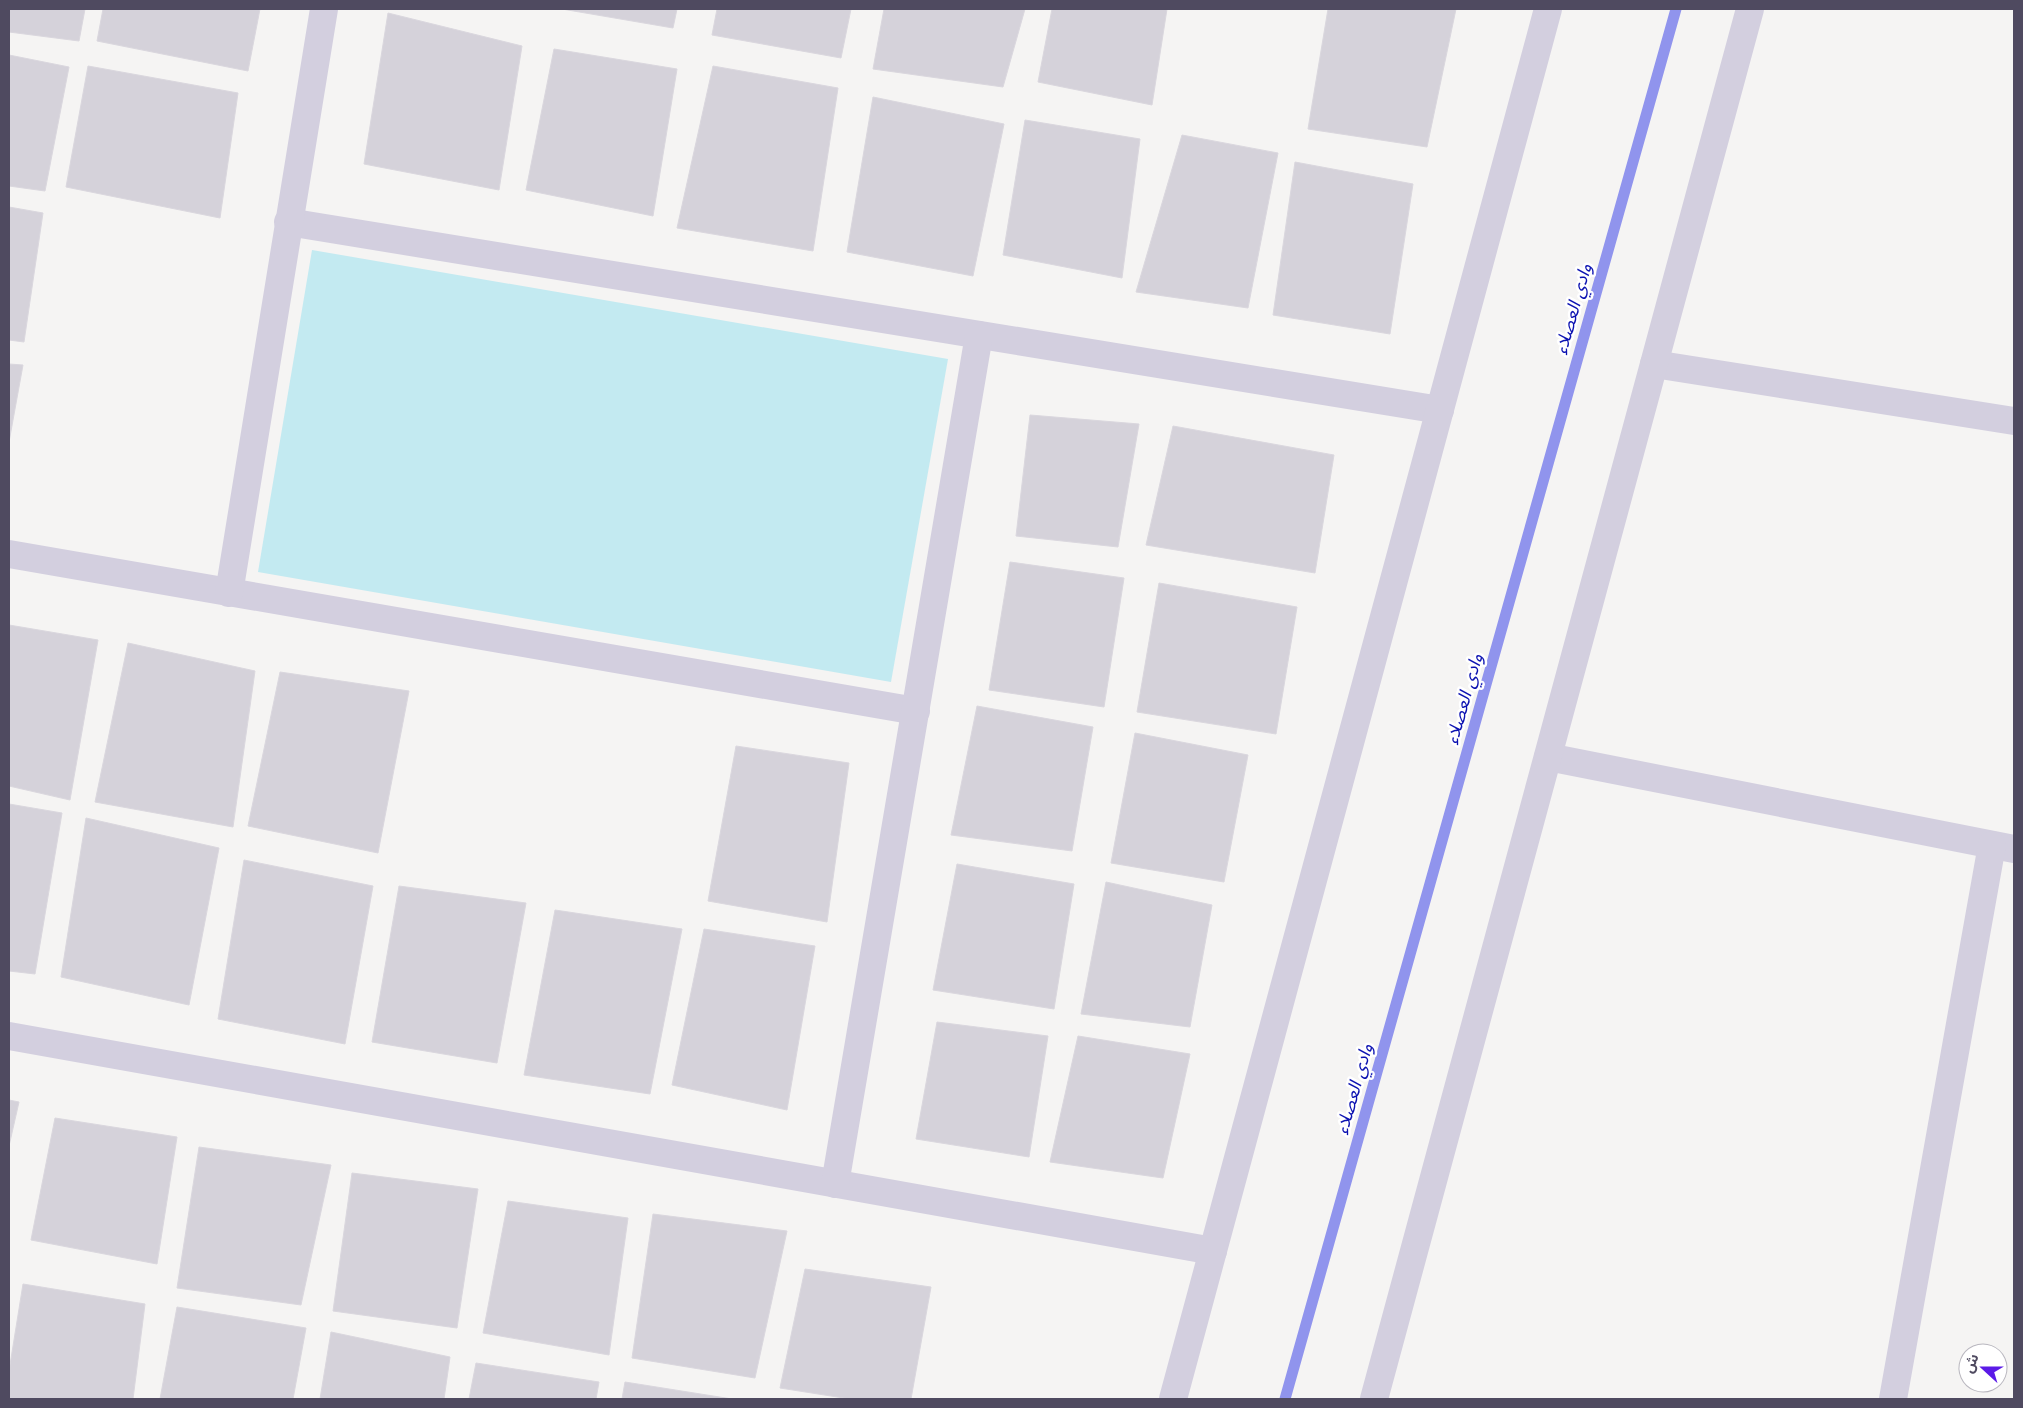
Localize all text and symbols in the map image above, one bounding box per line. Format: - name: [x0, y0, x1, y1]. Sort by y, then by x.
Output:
- water label: وادي العصلاء: [1551, 261, 1599, 358]
- water label: وادي العصلاء: [1442, 651, 1490, 748]
- water label: وادي العصلاء: [1332, 1041, 1380, 1138]
- north arrow: [1958, 1343, 2008, 1393]
- text: ش: [1960, 1352, 1982, 1375]

